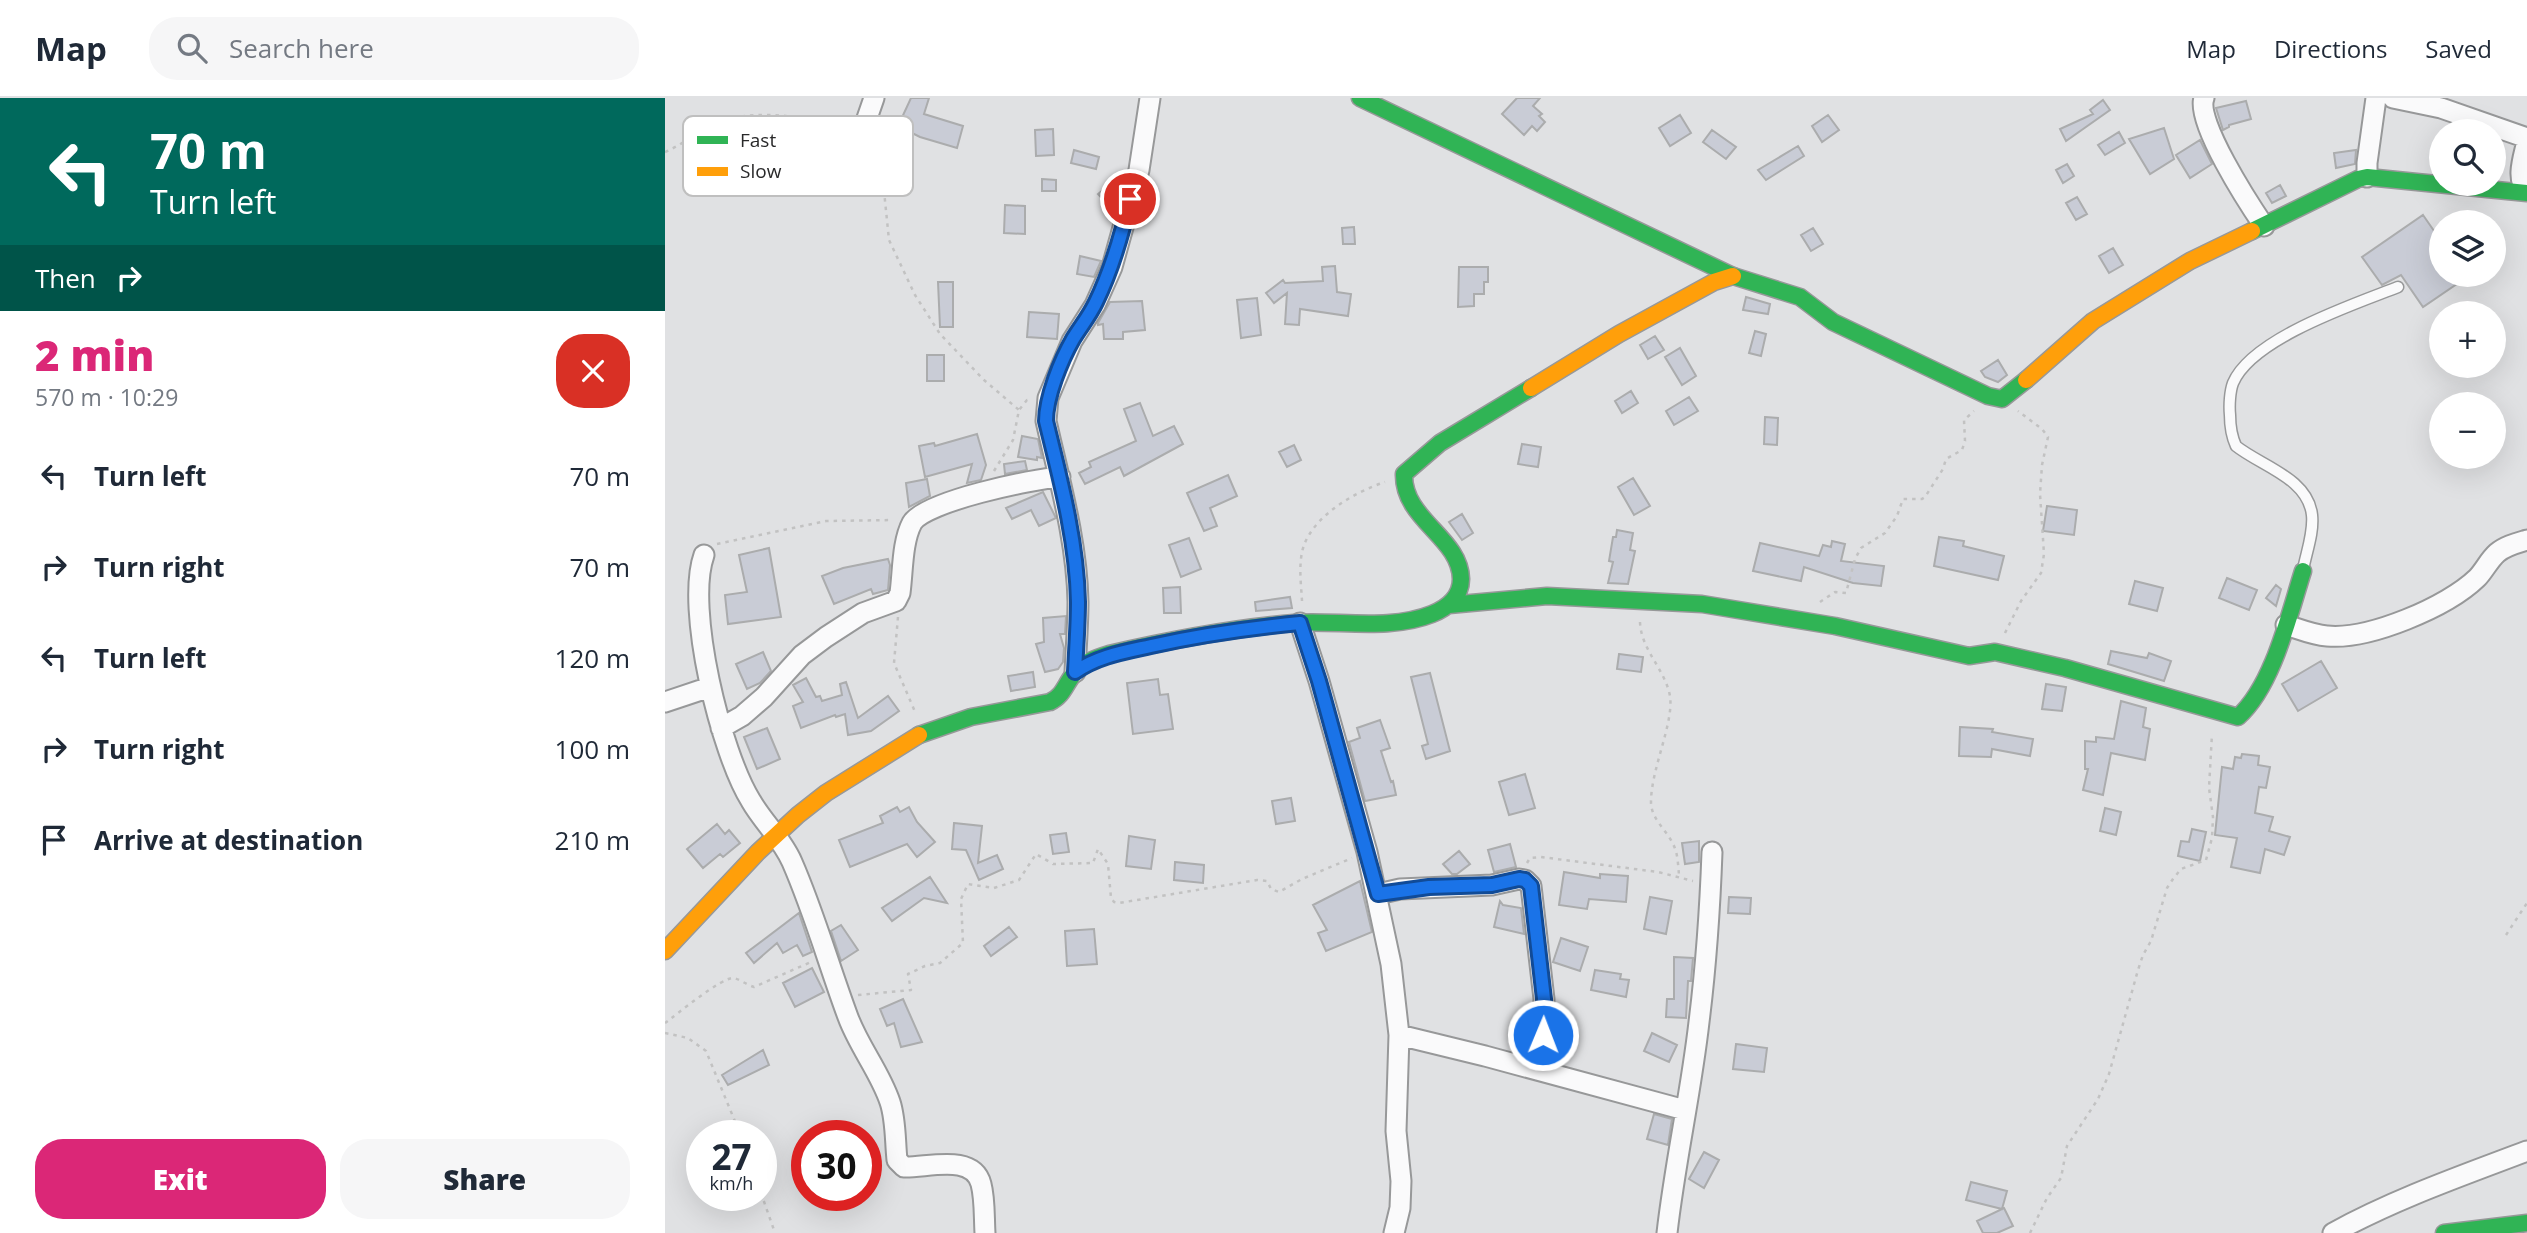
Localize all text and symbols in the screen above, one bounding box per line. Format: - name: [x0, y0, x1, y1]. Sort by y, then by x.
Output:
- search box: [149, 17, 639, 80]
- text: Map: [35, 26, 107, 71]
- icon: search: [173, 29, 211, 67]
- text: Search here: [229, 30, 374, 66]
- text: Map: [2186, 32, 2236, 65]
- text: Directions: [2274, 32, 2387, 65]
- text: Saved: [2425, 32, 2492, 65]
- legend: [683, 116, 913, 196]
- text: 70 m: [150, 117, 267, 183]
- map controls: [2429, 119, 2506, 469]
- button: search: [2429, 119, 2506, 196]
- icon: left: [35, 126, 126, 217]
- text: Fast: [740, 127, 776, 153]
- text: Slow: [740, 158, 782, 184]
- pin: [1100, 169, 1160, 229]
- text: Turn left: [150, 180, 276, 223]
- icon: arrive: [1111, 180, 1149, 218]
- button: layers: [2429, 210, 2506, 287]
- icon: right: [110, 259, 148, 297]
- text: Then: [35, 260, 96, 296]
- button: +: [2429, 301, 2506, 378]
- text: 2 min: [35, 326, 154, 383]
- button: close: [556, 334, 630, 408]
- text: 570 m · 10:29: [35, 381, 178, 413]
- button: −: [2429, 392, 2506, 469]
- icon: left: [35, 457, 73, 495]
- text: Turn left: [94, 458, 206, 494]
- text: 70 m: [569, 458, 630, 494]
- icon: right: [35, 548, 73, 586]
- text: Turn right: [94, 549, 225, 585]
- text: 70 m: [569, 549, 630, 585]
- icon: left: [35, 639, 73, 677]
- text: Turn left: [94, 640, 206, 676]
- text: 120 m: [555, 640, 630, 676]
- icon: right: [35, 730, 73, 768]
- text: Turn right: [94, 731, 225, 767]
- text: 100 m: [555, 731, 630, 767]
- icon: arrive: [35, 821, 73, 859]
- text: Arrive at destination: [94, 822, 363, 858]
- text: 210 m: [555, 822, 630, 858]
- position arrow: [1506, 998, 1580, 1072]
- speed limit sign: 30: [791, 1120, 882, 1211]
- text: 27: [711, 1133, 752, 1180]
- button: Exit: [35, 1139, 326, 1219]
- button: Share: [340, 1139, 630, 1219]
- text: km/h: [710, 1171, 753, 1195]

